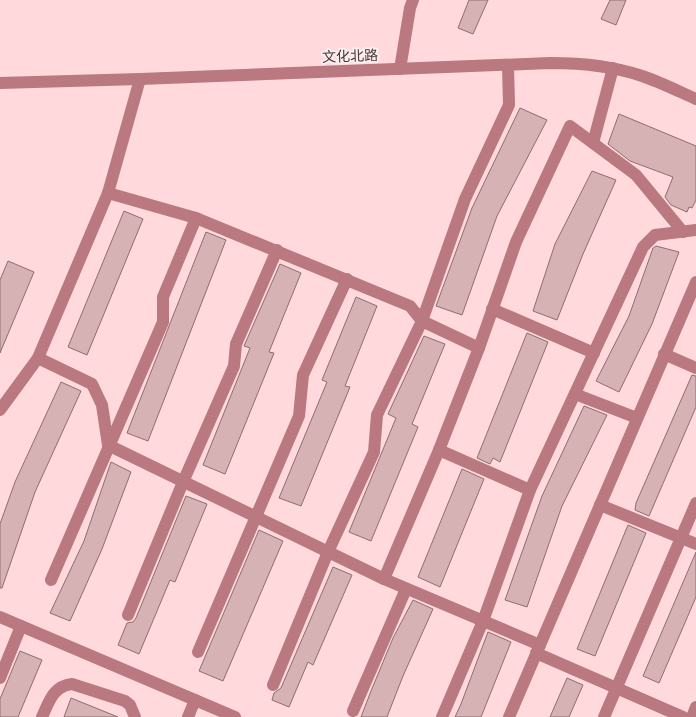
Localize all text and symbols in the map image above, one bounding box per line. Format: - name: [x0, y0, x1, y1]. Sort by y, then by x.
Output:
- street label: 文化北路: [322, 46, 378, 66]

